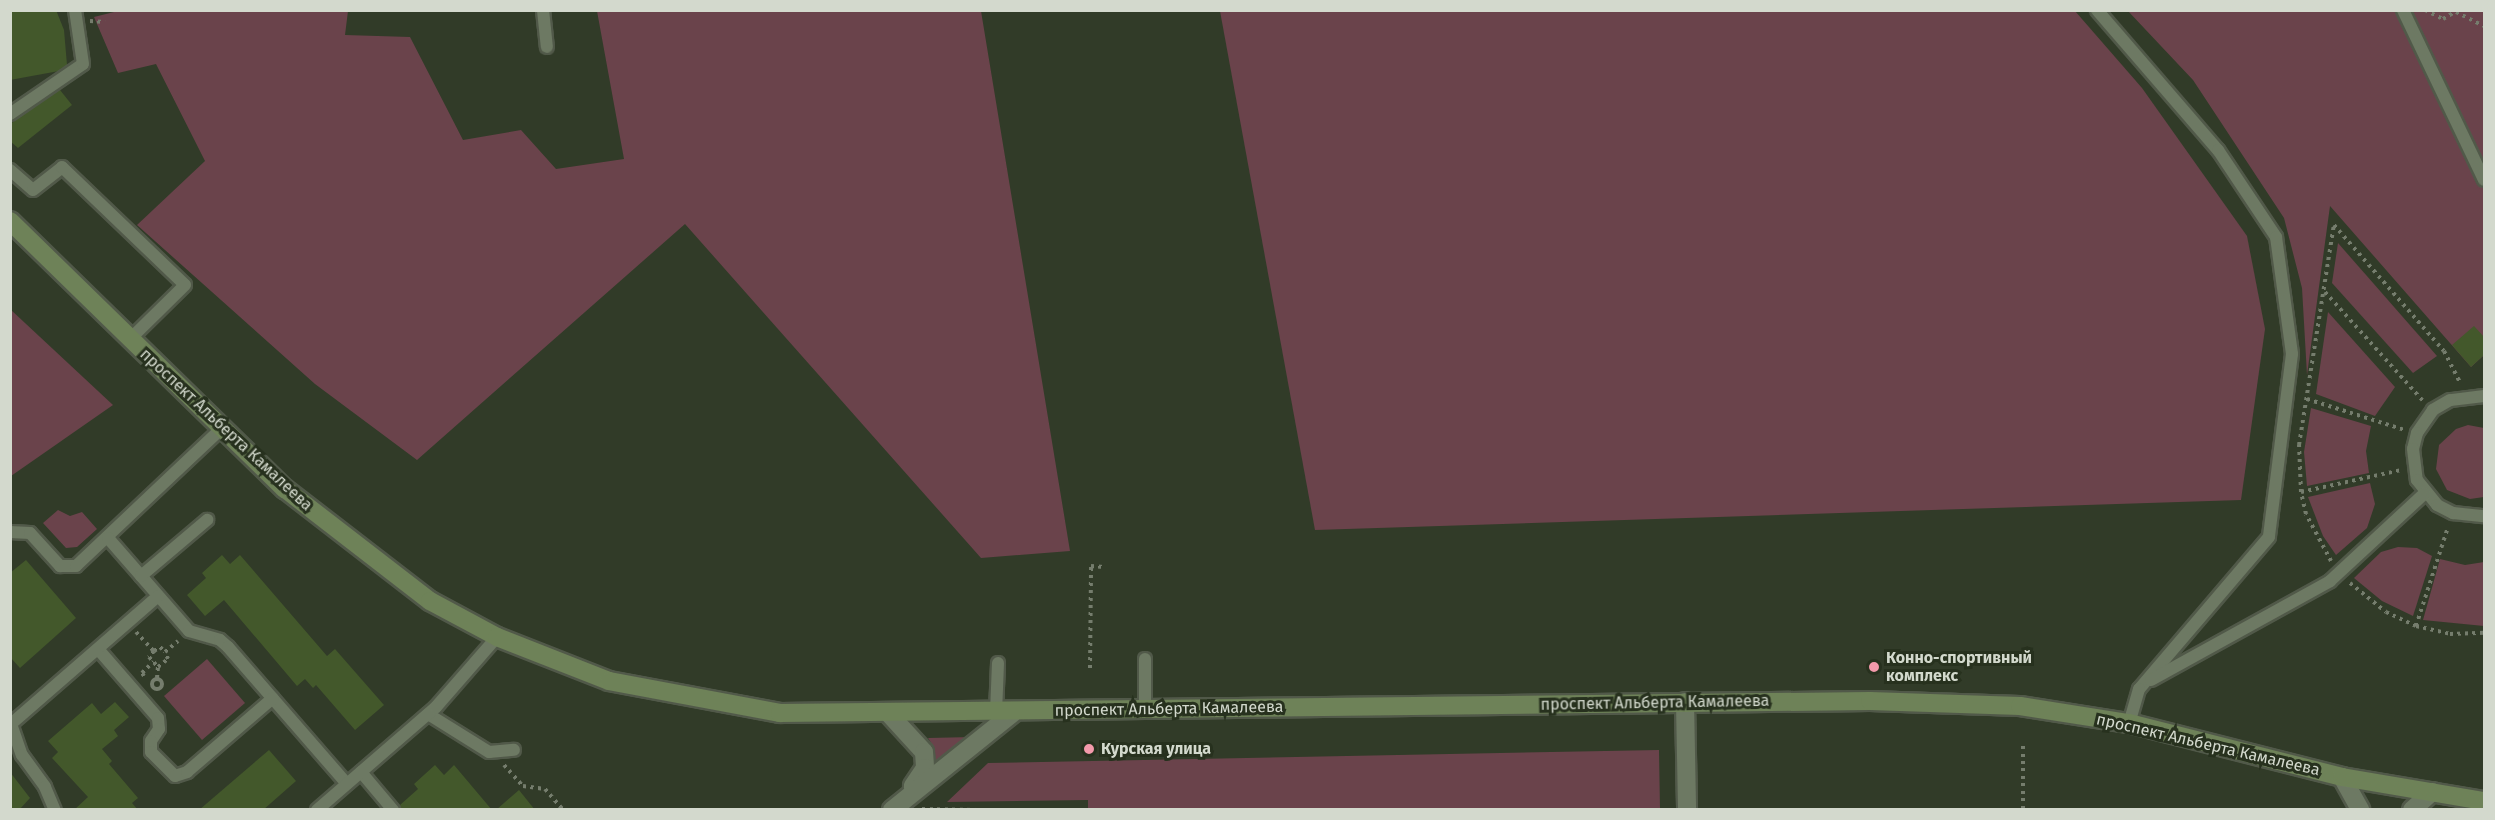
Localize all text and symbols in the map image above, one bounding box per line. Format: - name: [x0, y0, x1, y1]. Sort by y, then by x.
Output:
- street label: проспект Альберта Камалеева: [136, 345, 316, 515]
- place label: Конно-спортивный комплекс: [1886, 648, 2032, 686]
- marker: Конно-спортивный комплекс: [1867, 660, 1881, 674]
- street label: проспект Альберта Камалеева: [1540, 691, 1770, 715]
- street label: проспект Альберта Камалеева: [1054, 697, 1284, 721]
- street label: проспект Альберта Камалеева: [2094, 710, 2322, 780]
- place label: Курская улица: [1101, 739, 1211, 759]
- marker: Курская улица: [1082, 742, 1096, 756]

